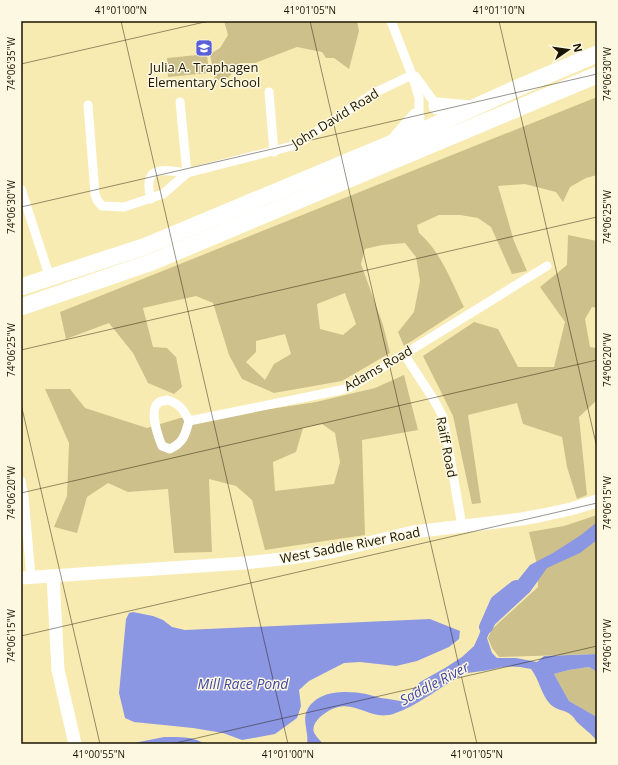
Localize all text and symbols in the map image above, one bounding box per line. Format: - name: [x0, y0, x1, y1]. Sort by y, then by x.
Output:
- text: 41°01'00"N: [95, 3, 147, 17]
- text: 41°01'05"N: [284, 3, 336, 17]
- text: 41°01'10"N: [473, 3, 525, 17]
- north arrow: [548, 30, 588, 70]
- text: 74°06'35"W: [4, 36, 18, 91]
- school or university icon: Julia A. Traphagen Elementary School: [194, 38, 214, 58]
- text: N: [570, 42, 587, 54]
- text: 74°06'30"W: [600, 46, 614, 101]
- place label: Julia A. Traphagen Elementary School: [148, 58, 260, 91]
- street label: John David Road: [286, 84, 382, 153]
- text: 74°06'30"W: [4, 179, 18, 234]
- text: 74°06'25"W: [600, 189, 614, 244]
- text: 74°06'25"W: [4, 322, 18, 377]
- text: 74°06'20"W: [600, 332, 614, 387]
- street label: Adams Road: [341, 341, 415, 395]
- street label: Raiff Road: [432, 415, 462, 479]
- text: 74°06'20"W: [4, 465, 18, 520]
- text: 74°06'15"W: [600, 475, 614, 530]
- street label: West Saddle River Road: [278, 523, 422, 567]
- text: 74°06'15"W: [4, 608, 18, 663]
- text: 74°06'10"W: [600, 618, 614, 673]
- water label: Saddle River: [396, 657, 472, 709]
- water label: Mill Race Pond: [198, 674, 289, 693]
- text: 41°00'55"N: [73, 747, 125, 761]
- text: 41°01'00"N: [262, 747, 314, 761]
- text: 41°01'05"N: [451, 747, 503, 761]

